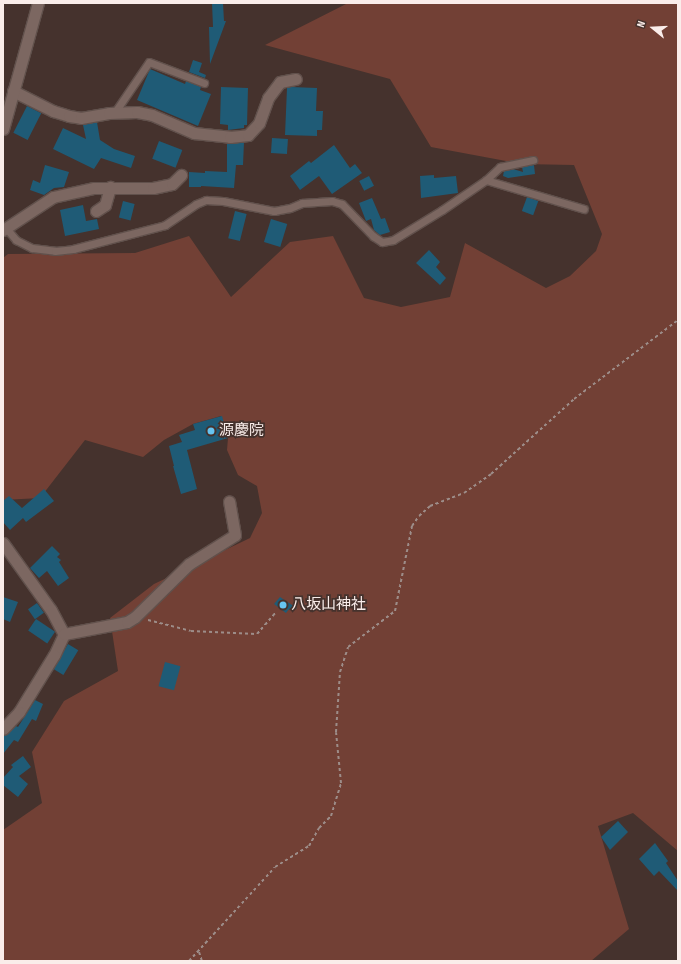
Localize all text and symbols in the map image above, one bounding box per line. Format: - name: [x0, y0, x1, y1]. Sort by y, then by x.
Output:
- north arrow: [633, 8, 673, 48]
- text: N: [634, 19, 648, 29]
- place label: 源慶院: [219, 422, 264, 440]
- marker: 源慶院: [206, 426, 216, 436]
- place label: 八坂山神社: [291, 596, 366, 614]
- marker: 八坂山神社: [278, 600, 288, 610]

